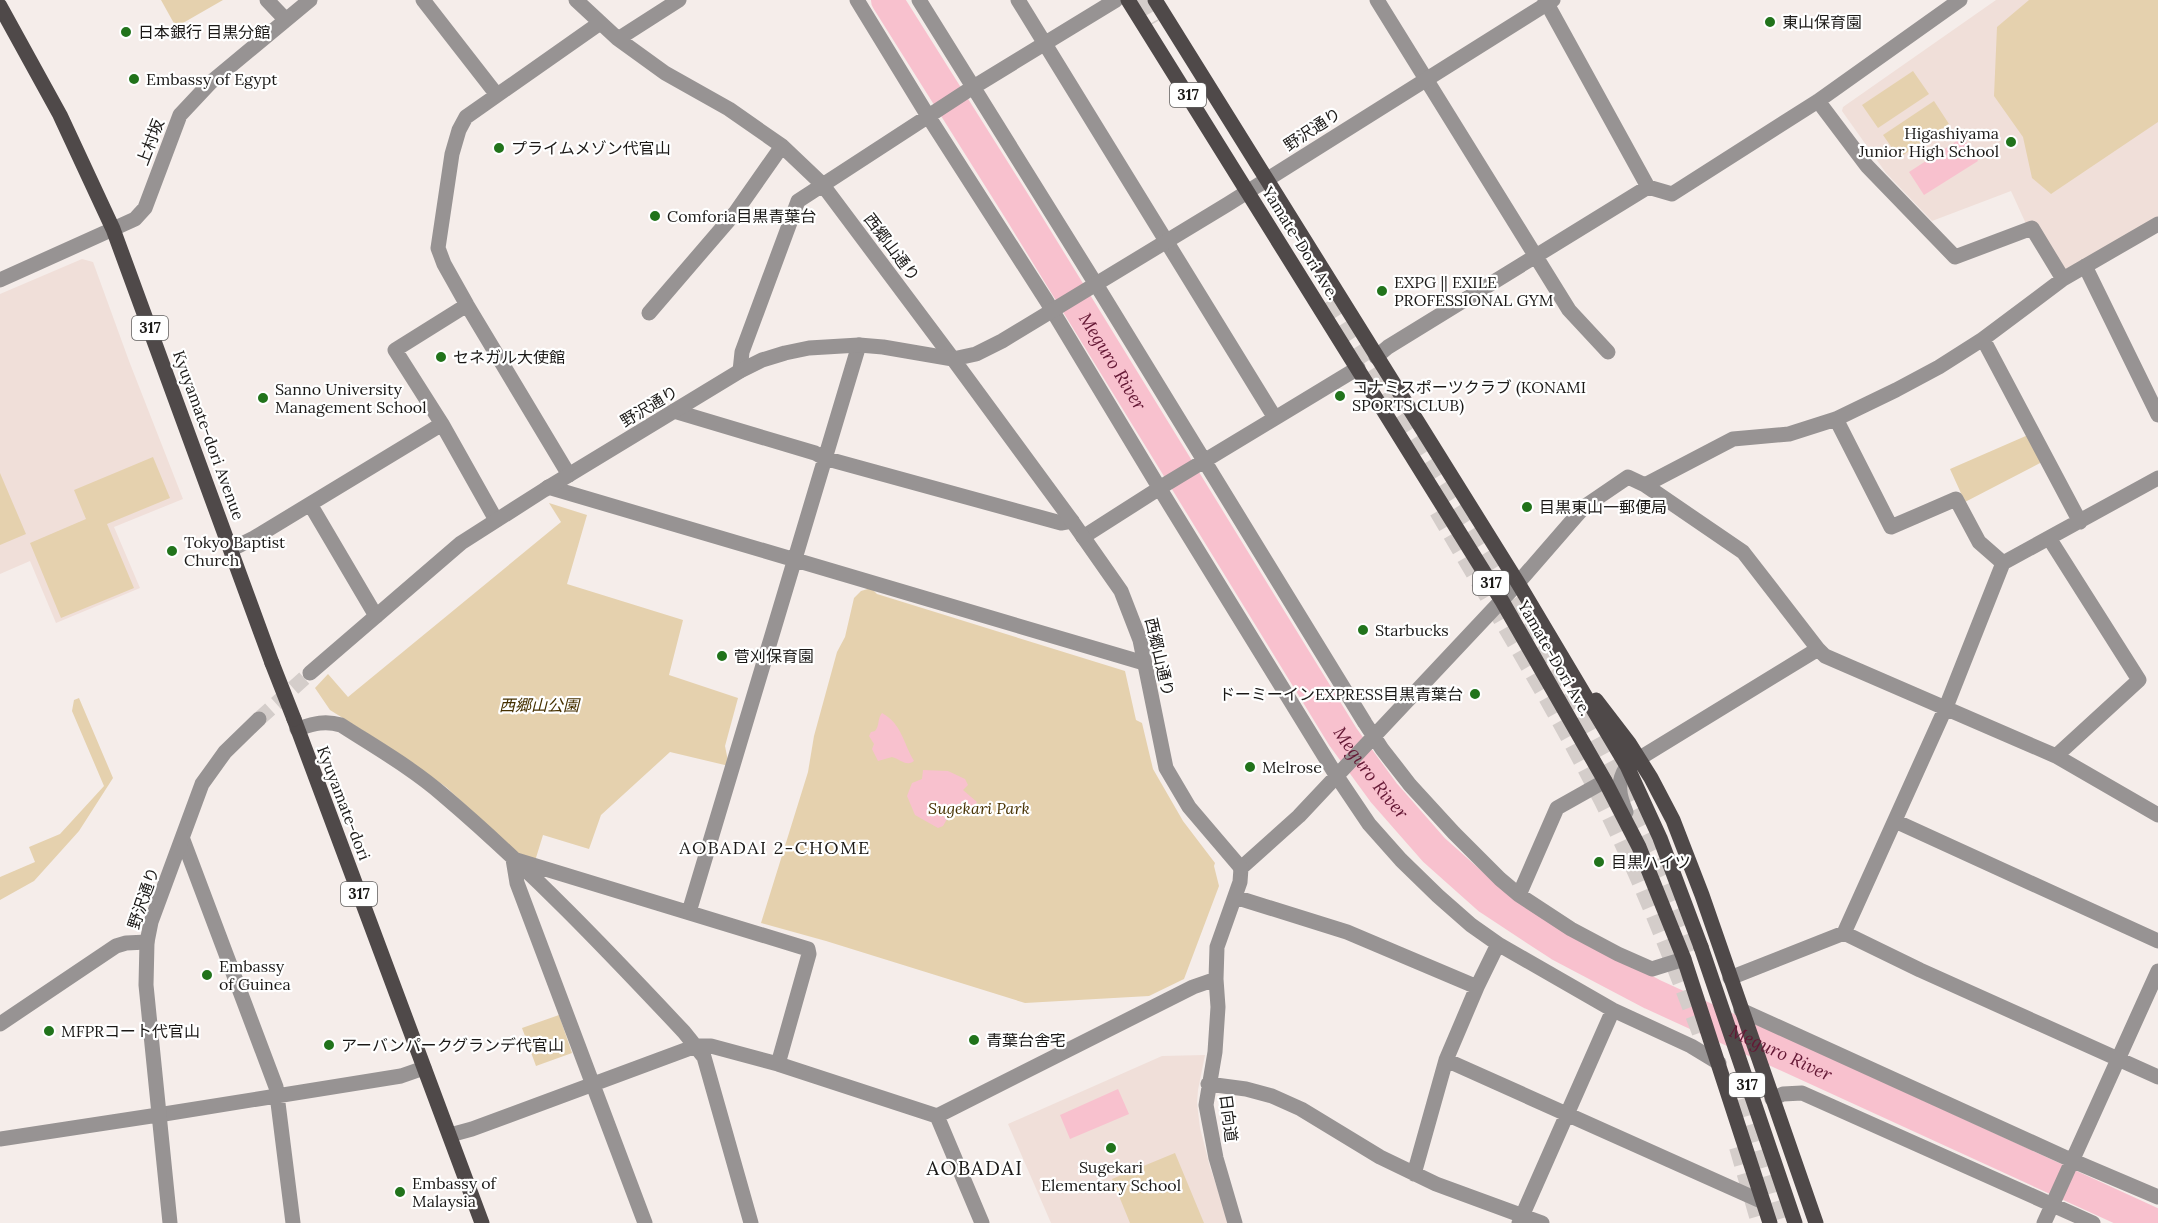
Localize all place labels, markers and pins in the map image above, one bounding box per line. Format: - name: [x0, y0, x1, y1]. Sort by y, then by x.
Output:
- place label: 東山保育園: [1782, 12, 1862, 32]
- marker: 東山保育園: [1763, 15, 1777, 29]
- place label: 日本銀行 目黒分館: [138, 22, 270, 42]
- marker: 日本銀行 目黒分館: [119, 25, 133, 39]
- place label: Embassy of Egypt: [146, 69, 278, 89]
- marker: Embassy of Egypt: [127, 72, 141, 86]
- place label: Higashiyama Junior High School: [1858, 123, 1999, 161]
- marker: Higashiyama Junior High School: [2004, 135, 2018, 149]
- place label: プライムメゾン代官山: [511, 138, 671, 158]
- marker: プライムメゾン代官山: [492, 141, 506, 155]
- place label: Comforia目黒青葉台: [667, 206, 816, 226]
- marker: Comforia目黒青葉台: [648, 209, 662, 223]
- place label: EXPG || EXILE PROFESSIONAL GYM: [1394, 272, 1554, 310]
- marker: EXPG || EXILE PROFESSIONAL GYM: [1375, 284, 1389, 298]
- place label: セネガル大使館: [453, 347, 565, 367]
- marker: セネガル大使館: [434, 350, 448, 364]
- place label: コナミスポーツクラブ (KONAMI SPORTS CLUB): [1352, 377, 1586, 416]
- place label: Sanno University Management School: [275, 379, 427, 417]
- marker: コナミスポーツクラブ (KONAMI SPORTS CLUB): [1333, 389, 1347, 403]
- marker: Sanno University Management School: [256, 391, 270, 405]
- place label: 目黒東山一郵便局: [1539, 497, 1667, 517]
- marker: 目黒東山一郵便局: [1520, 500, 1534, 514]
- place label: Tokyo Baptist Church: [184, 532, 286, 570]
- marker: Tokyo Baptist Church: [165, 544, 179, 558]
- place label: Starbucks: [1375, 620, 1449, 640]
- marker: Starbucks: [1356, 623, 1370, 637]
- place label: 菅刈保育園: [734, 646, 814, 666]
- marker: 菅刈保育園: [715, 649, 729, 663]
- place label: ドーミーインEXPRESS目黒青葉台: [1219, 684, 1463, 704]
- marker: ドーミーインEXPRESS目黒青葉台: [1468, 687, 1482, 701]
- place label: Melrose: [1262, 757, 1322, 777]
- marker: Melrose: [1243, 760, 1257, 774]
- place label: 目黒ハイツ: [1611, 852, 1691, 872]
- marker: 目黒ハイツ: [1592, 855, 1606, 869]
- place label: Embassy of Guinea: [219, 956, 291, 994]
- marker: Embassy of Guinea: [200, 968, 214, 982]
- place label: MFPRコート代官山: [61, 1021, 200, 1041]
- marker: MFPRコート代官山: [42, 1024, 56, 1038]
- place label: 青葉台舎宅: [986, 1030, 1066, 1050]
- marker: 青葉台舎宅: [967, 1033, 981, 1047]
- place label: アーバンパークグランデ代官山: [341, 1035, 564, 1055]
- marker: アーバンパークグランデ代官山: [322, 1038, 336, 1052]
- marker: Sugekari Elementary School: [1104, 1141, 1118, 1155]
- place label: Sugekari Elementary School: [1041, 1157, 1181, 1195]
- place label: Embassy of Malaysia: [412, 1173, 498, 1211]
- marker: Embassy of Malaysia: [393, 1185, 407, 1199]

